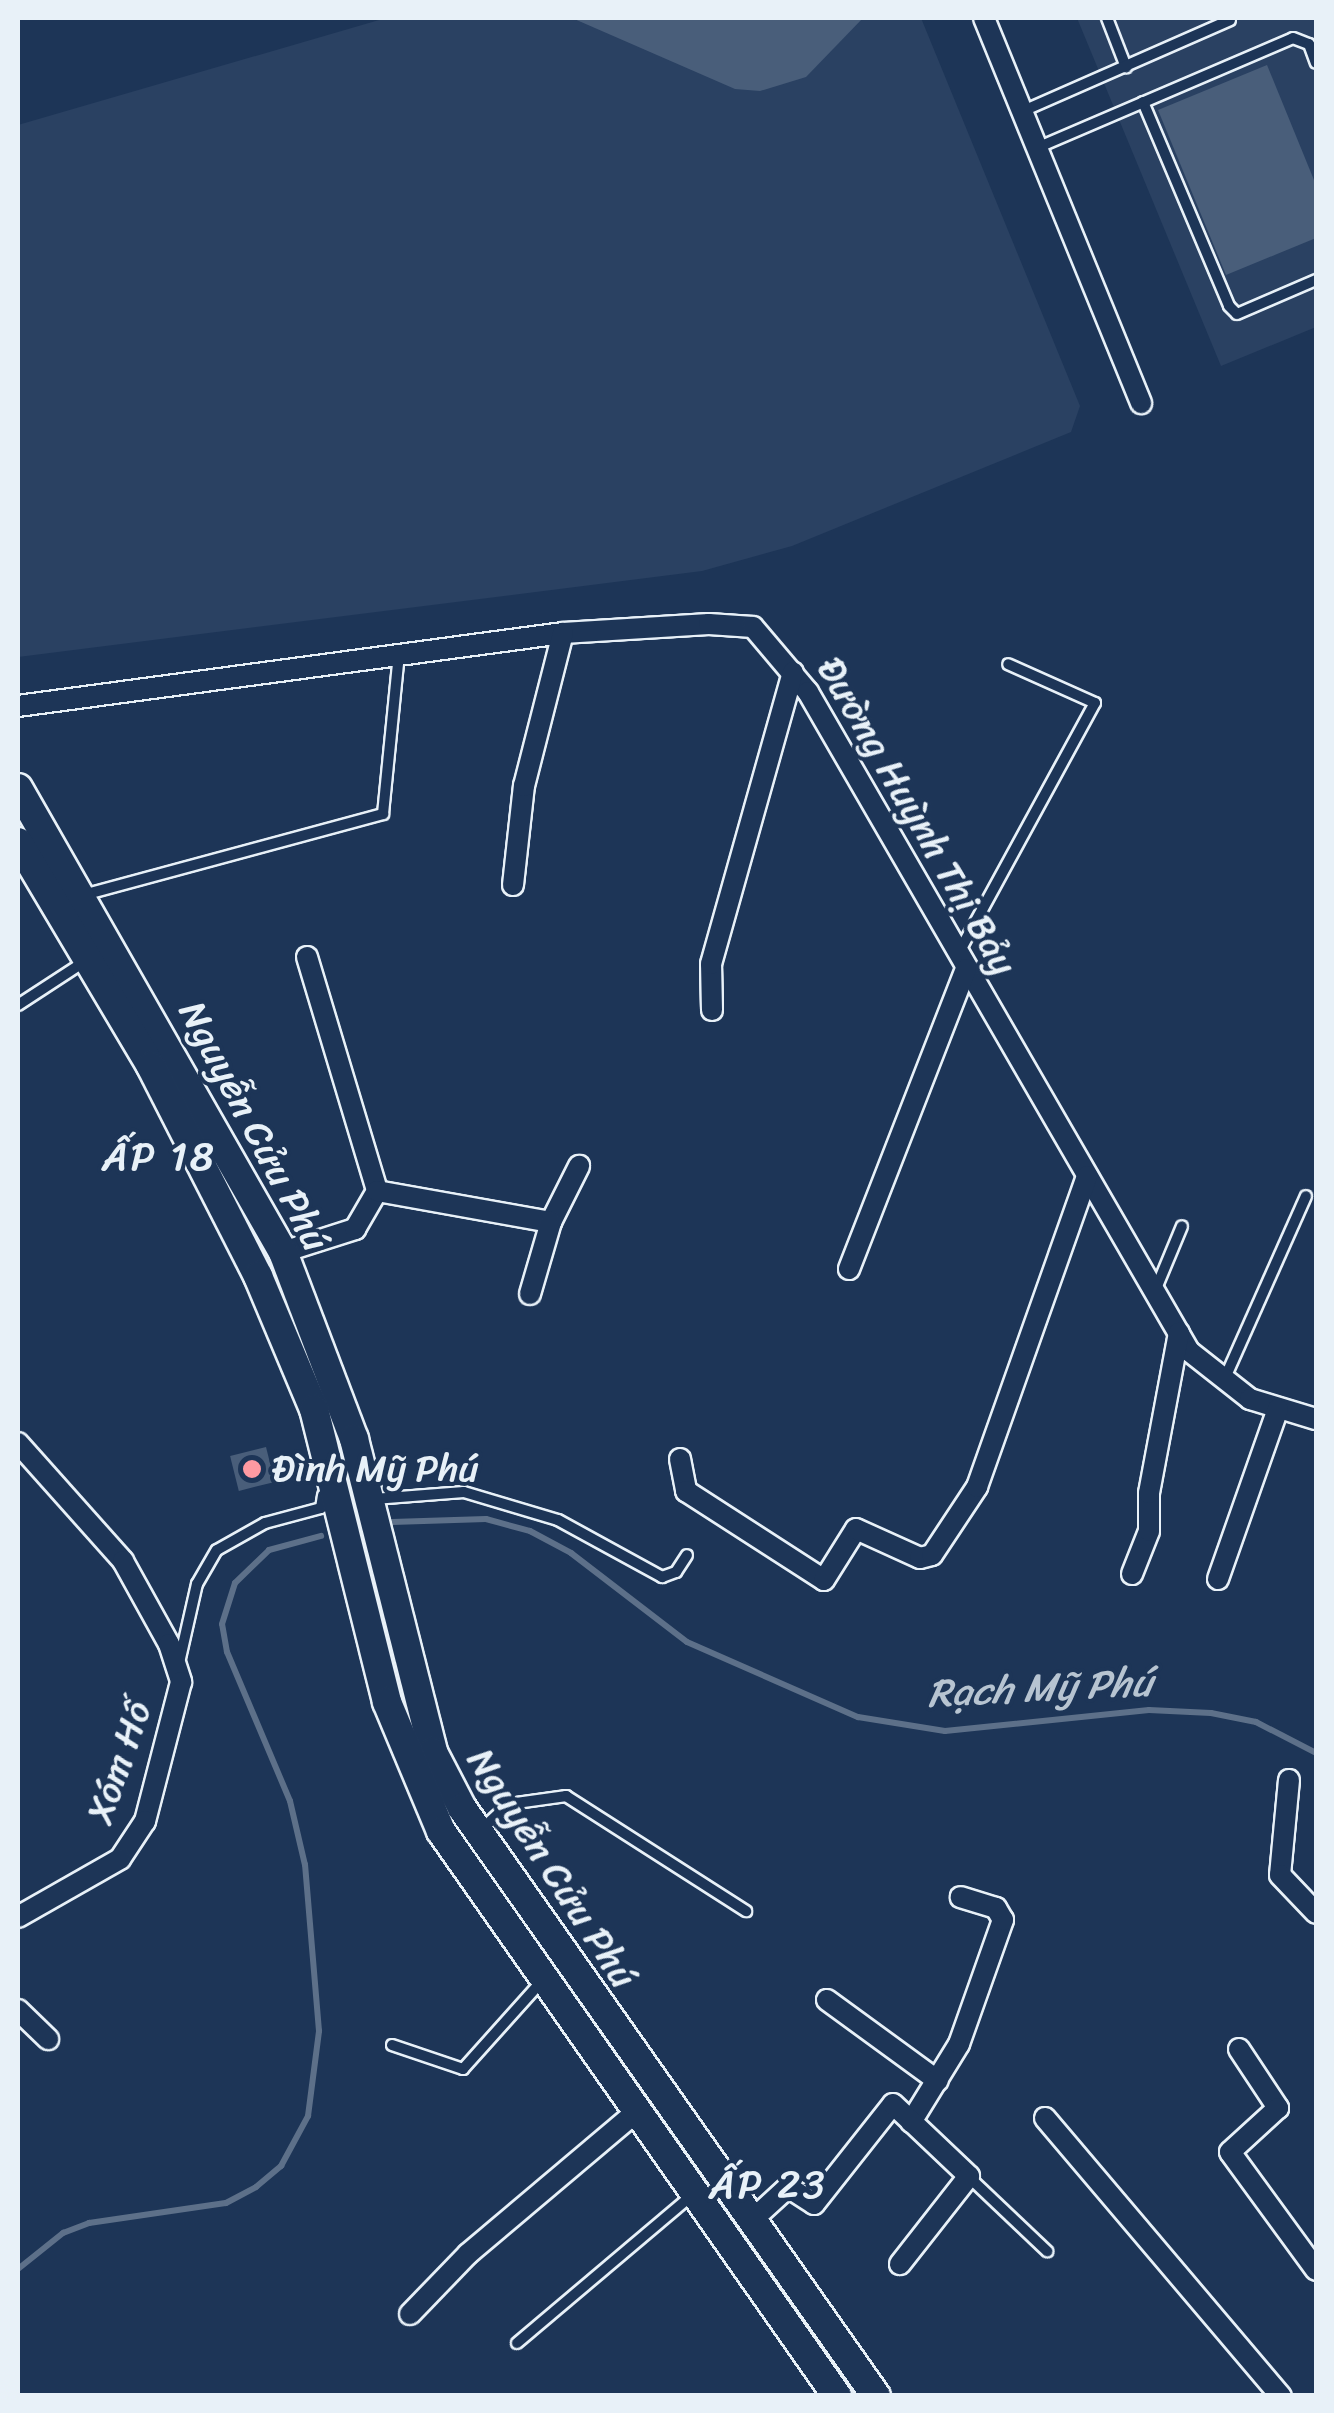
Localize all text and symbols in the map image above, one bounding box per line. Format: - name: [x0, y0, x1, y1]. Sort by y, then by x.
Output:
- street label: Đường Huỳnh Thị Bảy: [807, 649, 1027, 983]
- street label: Nguyễn Cửu Phú: [169, 993, 339, 1259]
- district label: ẤP 18: [102, 1133, 216, 1181]
- place label: Đình Mỹ Phú: [272, 1446, 479, 1492]
- marker: Đình Mỹ Phú: [241, 1458, 263, 1480]
- water label: Rạch Mỹ Phú: [926, 1658, 1154, 1718]
- street label: Xóm Hố: [77, 1695, 161, 1829]
- street label: Nguyễn Cửu Phú: [458, 1740, 646, 1996]
- district label: ẤP 23: [709, 2161, 827, 2209]

